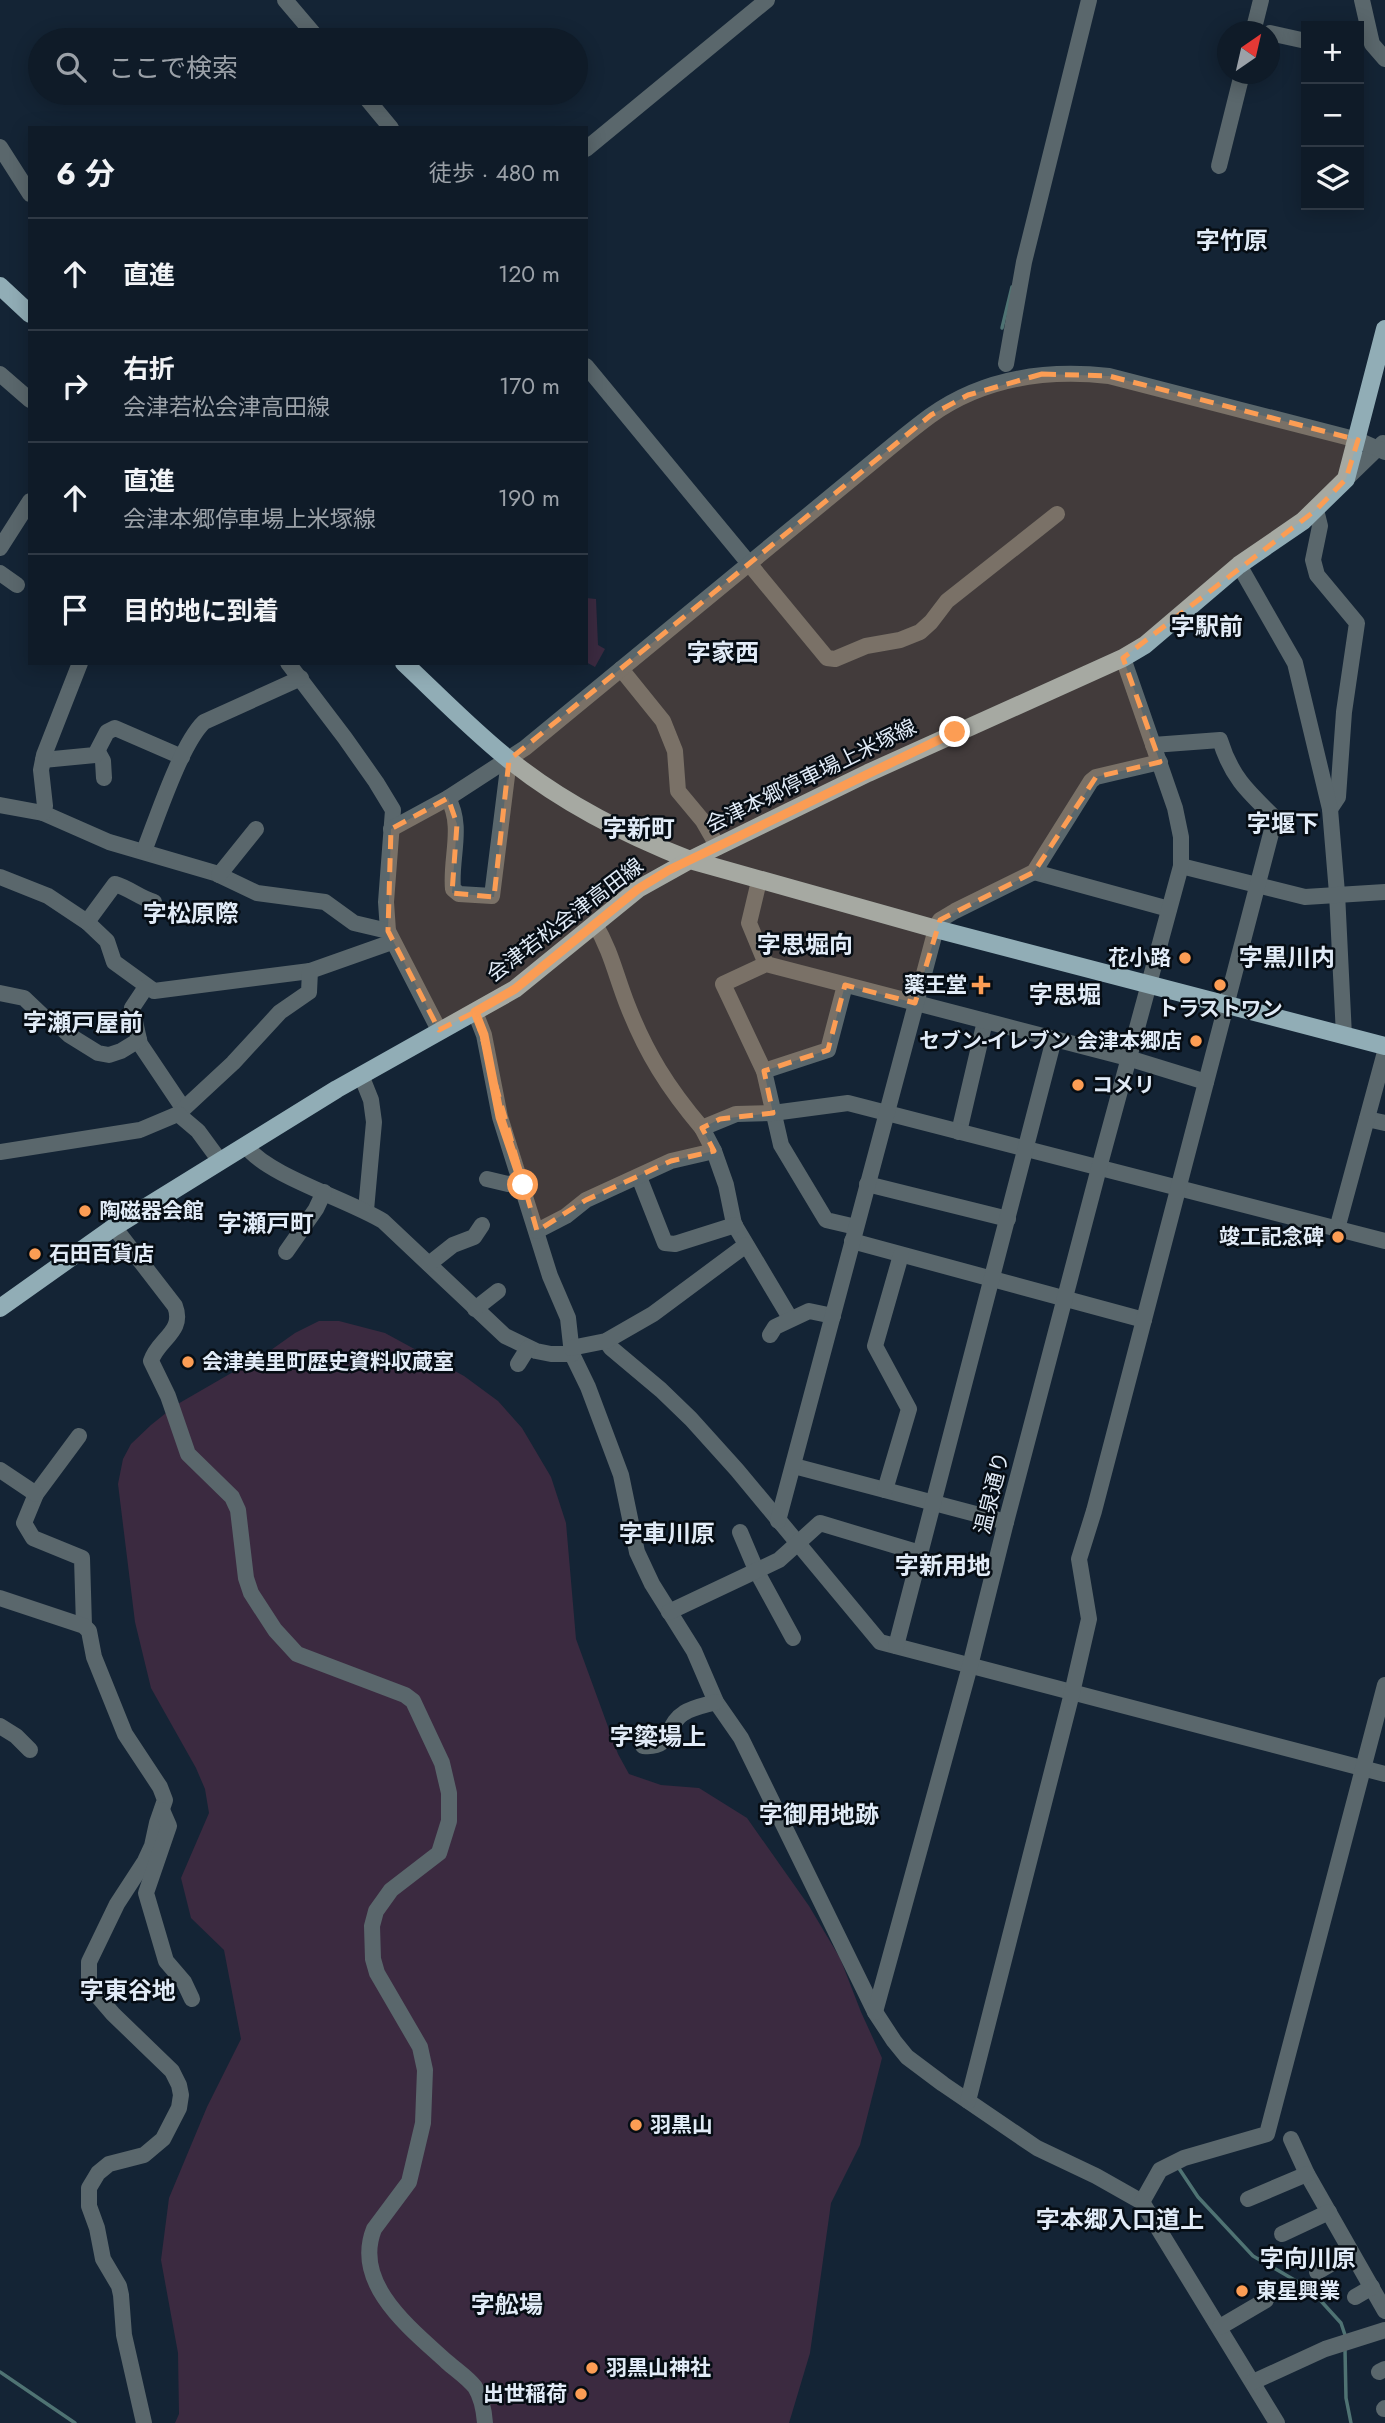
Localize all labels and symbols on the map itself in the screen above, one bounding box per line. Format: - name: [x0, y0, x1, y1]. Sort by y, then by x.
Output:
- north arrow: [1217, 21, 1280, 84]
- district label: 字竹原: [1196, 223, 1268, 258]
- district label: 字駅前: [1171, 609, 1243, 644]
- district label: 字家西: [687, 635, 759, 670]
- street label: 会津本郷停車場上米塚線: [701, 712, 921, 840]
- route end: [939, 716, 970, 747]
- district label: 字堰下: [1247, 806, 1319, 841]
- district label: 字新町: [603, 811, 675, 846]
- street label: 会津若松会津高田線: [481, 851, 649, 989]
- district label: 字松原際: [143, 896, 239, 931]
- district label: 字思堀向: [757, 927, 853, 962]
- district label: 字黒川内: [1239, 940, 1335, 975]
- place label: 花小路: [1108, 943, 1171, 973]
- marker: 花小路: [1177, 950, 1193, 966]
- place label: 薬王堂: [904, 970, 967, 1000]
- marker: 薬王堂: [973, 977, 989, 993]
- district label: 字思堀: [1029, 977, 1101, 1012]
- marker: トラストワン: [1212, 977, 1228, 993]
- place label: トラストワン: [1157, 994, 1283, 1024]
- district label: 字瀬戸屋前: [23, 1005, 143, 1040]
- place label: セブン-イレブン 会津本郷店: [919, 1026, 1182, 1056]
- marker: セブン-イレブン 会津本郷店: [1188, 1033, 1204, 1049]
- place label: コメリ: [1092, 1070, 1155, 1100]
- marker: コメリ: [1070, 1077, 1086, 1093]
- route start: [507, 1169, 538, 1200]
- place label: 陶磁器会館: [99, 1196, 204, 1226]
- marker: 陶磁器会館: [77, 1203, 93, 1219]
- district label: 字瀬戸町: [218, 1206, 314, 1241]
- place label: 竣工記念碑: [1219, 1222, 1324, 1252]
- marker: 竣工記念碑: [1330, 1229, 1346, 1245]
- place label: 石田百貨店: [49, 1239, 154, 1269]
- marker: 石田百貨店: [27, 1246, 43, 1262]
- place label: 会津美里町歴史資料収蔵室: [202, 1347, 454, 1377]
- marker: 会津美里町歴史資料収蔵室: [180, 1354, 196, 1370]
- street label: 温泉通り: [967, 1449, 1017, 1537]
- district label: 字車川原: [619, 1516, 715, 1551]
- district label: 字新用地: [895, 1548, 991, 1583]
- district label: 字簗場上: [610, 1719, 706, 1754]
- district label: 字御用地跡: [759, 1797, 879, 1832]
- district label: 字東谷地: [80, 1973, 176, 2008]
- place label: 羽黒山: [650, 2110, 713, 2140]
- marker: 羽黒山: [628, 2117, 644, 2133]
- district label: 字本郷入口道上: [1036, 2202, 1204, 2237]
- district label: 字向川原: [1260, 2241, 1356, 2276]
- place label: 東星興業: [1256, 2276, 1340, 2306]
- marker: 東星興業: [1234, 2283, 1250, 2299]
- district label: 字舩場: [471, 2287, 543, 2322]
- place label: 羽黒山神社: [606, 2353, 711, 2383]
- marker: 羽黒山神社: [584, 2360, 600, 2376]
- place label: 出世稲荷: [483, 2379, 567, 2409]
- marker: 出世稲荷: [573, 2386, 589, 2402]

